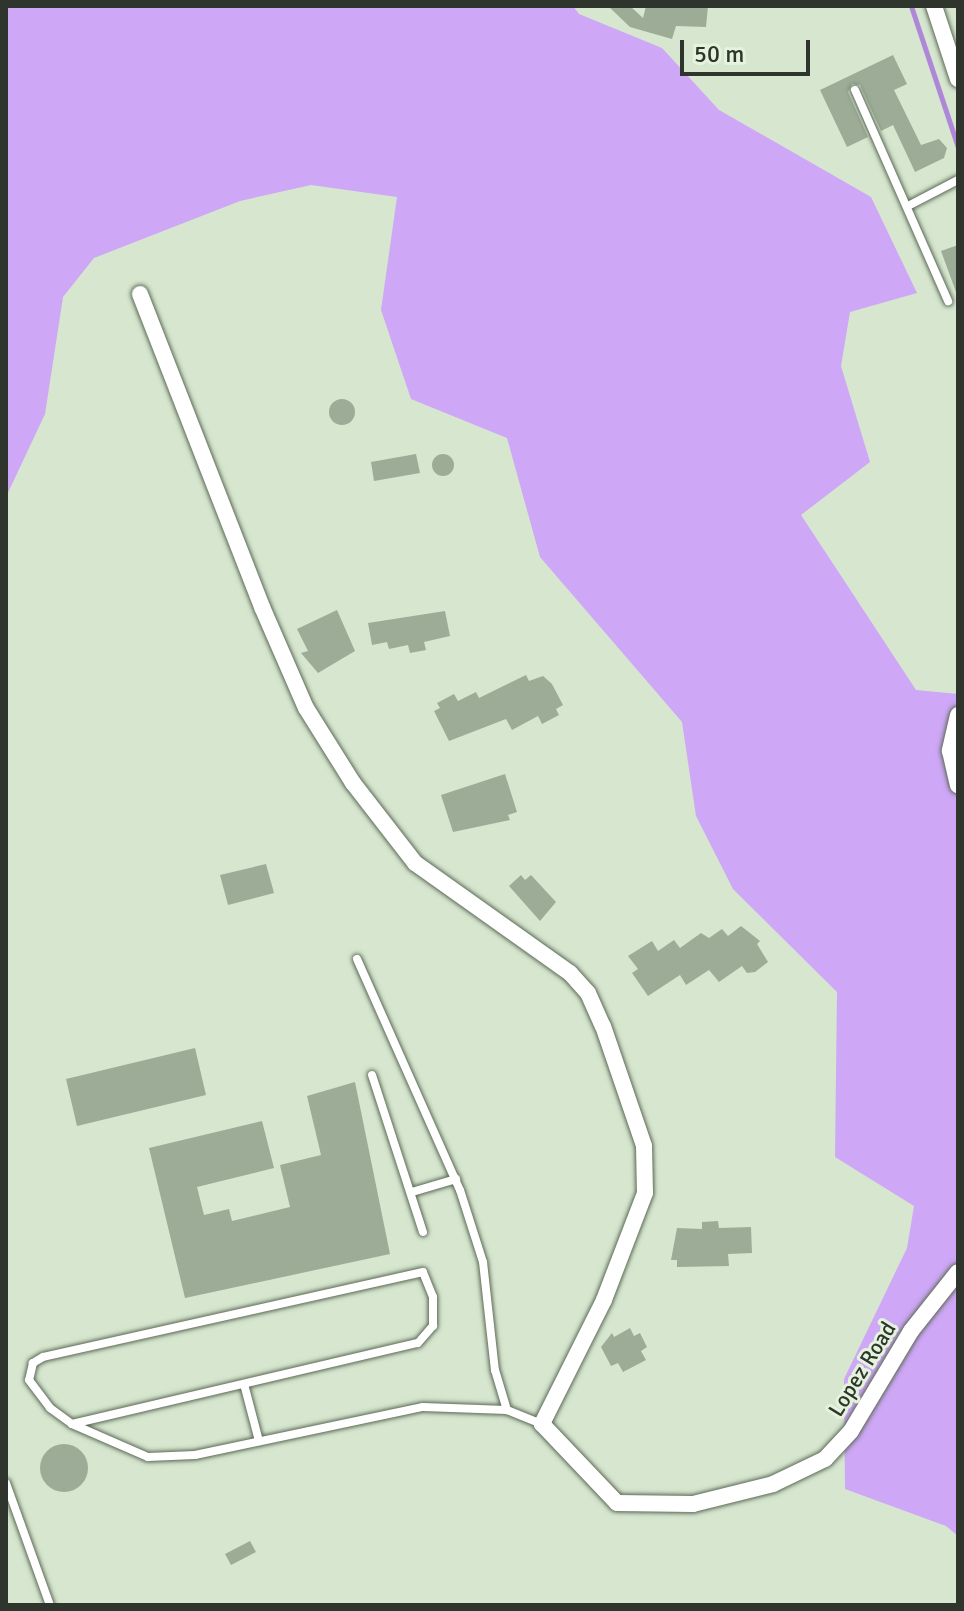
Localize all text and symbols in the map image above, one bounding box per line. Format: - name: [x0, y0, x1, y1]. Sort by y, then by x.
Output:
- scale bar: [684, 24, 814, 74]
- text: 50 m: [694, 39, 744, 69]
- street label: Lopez Road: [823, 1317, 901, 1421]

